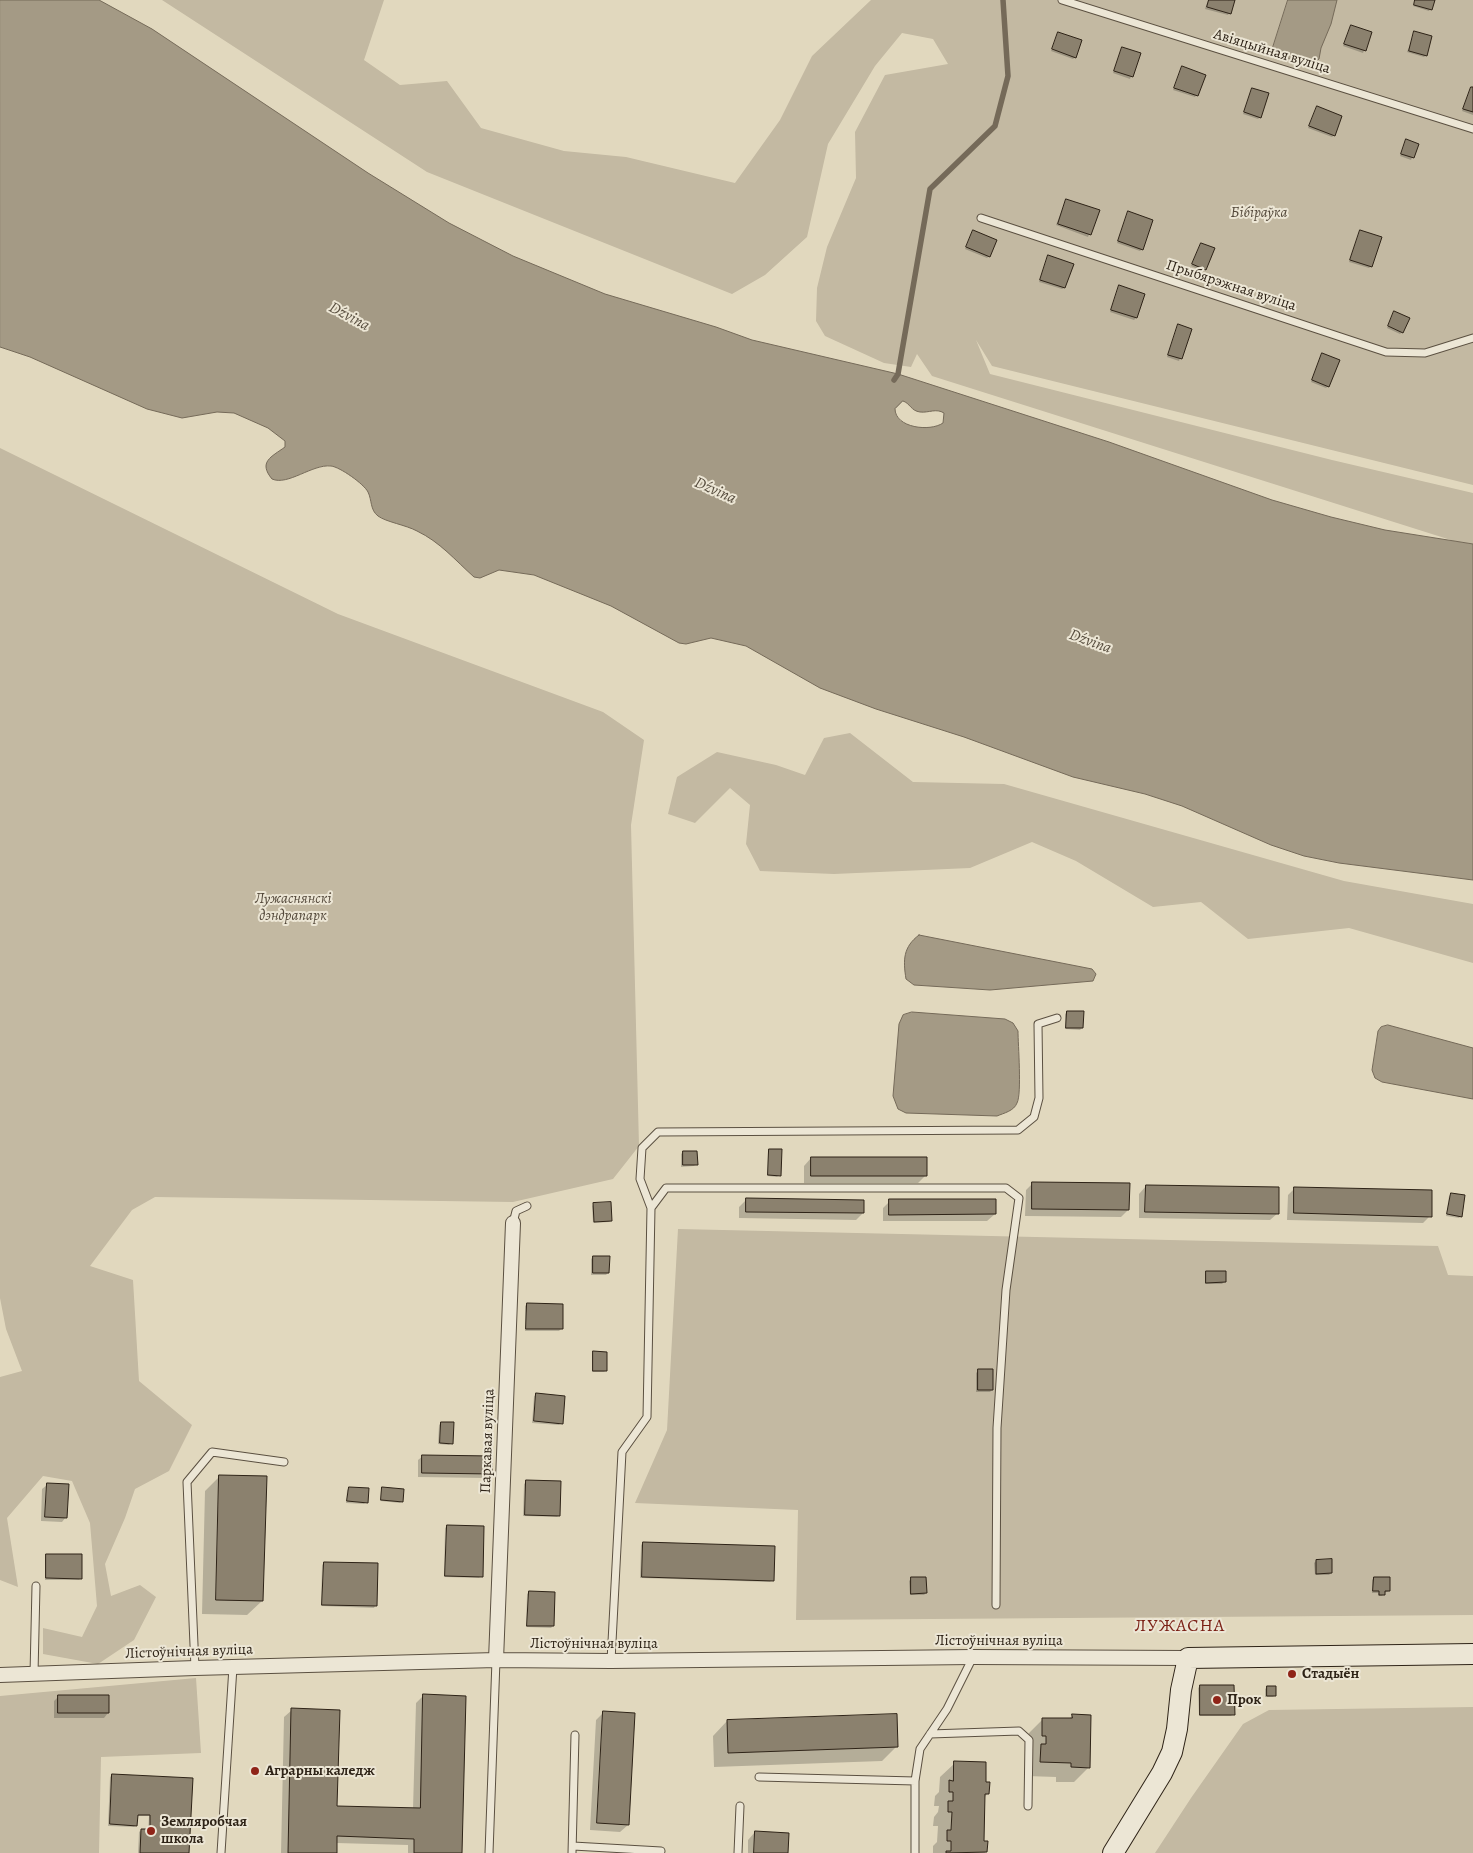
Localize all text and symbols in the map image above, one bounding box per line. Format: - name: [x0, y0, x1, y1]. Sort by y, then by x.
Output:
- street label: Авіяцыйная вуліца: [1212, 26, 1332, 78]
- park label: Бібіраўка: [1231, 204, 1287, 222]
- street label: Прыбярэжная вуліца: [1164, 256, 1298, 316]
- water label: Dźvina: [325, 298, 373, 336]
- water label: Dźvina: [691, 473, 739, 509]
- water label: Dźvina: [1066, 626, 1114, 658]
- park label: Лужаснянскі дэндрапарк: [255, 890, 331, 925]
- street label: Паркавая вуліца: [477, 1388, 499, 1494]
- district label: ЛУЖАСНА: [1134, 1616, 1226, 1638]
- street label: Лістоўнічная вуліца: [935, 1632, 1063, 1650]
- street label: Лістоўнічная вуліца: [530, 1635, 658, 1653]
- street label: Лістоўнічная вуліца: [125, 1641, 253, 1663]
- place label: Стадыён: [1302, 1665, 1359, 1683]
- marker: Стадыён: [1286, 1668, 1298, 1680]
- place label: Прок: [1227, 1691, 1261, 1709]
- marker: Прок: [1211, 1694, 1223, 1706]
- place label: Аграрны каледж: [265, 1762, 375, 1780]
- marker: Аграрны каледж: [249, 1765, 261, 1777]
- place label: Земляробчая школа: [161, 1813, 247, 1848]
- marker: Земляробчая школа: [145, 1825, 157, 1837]

